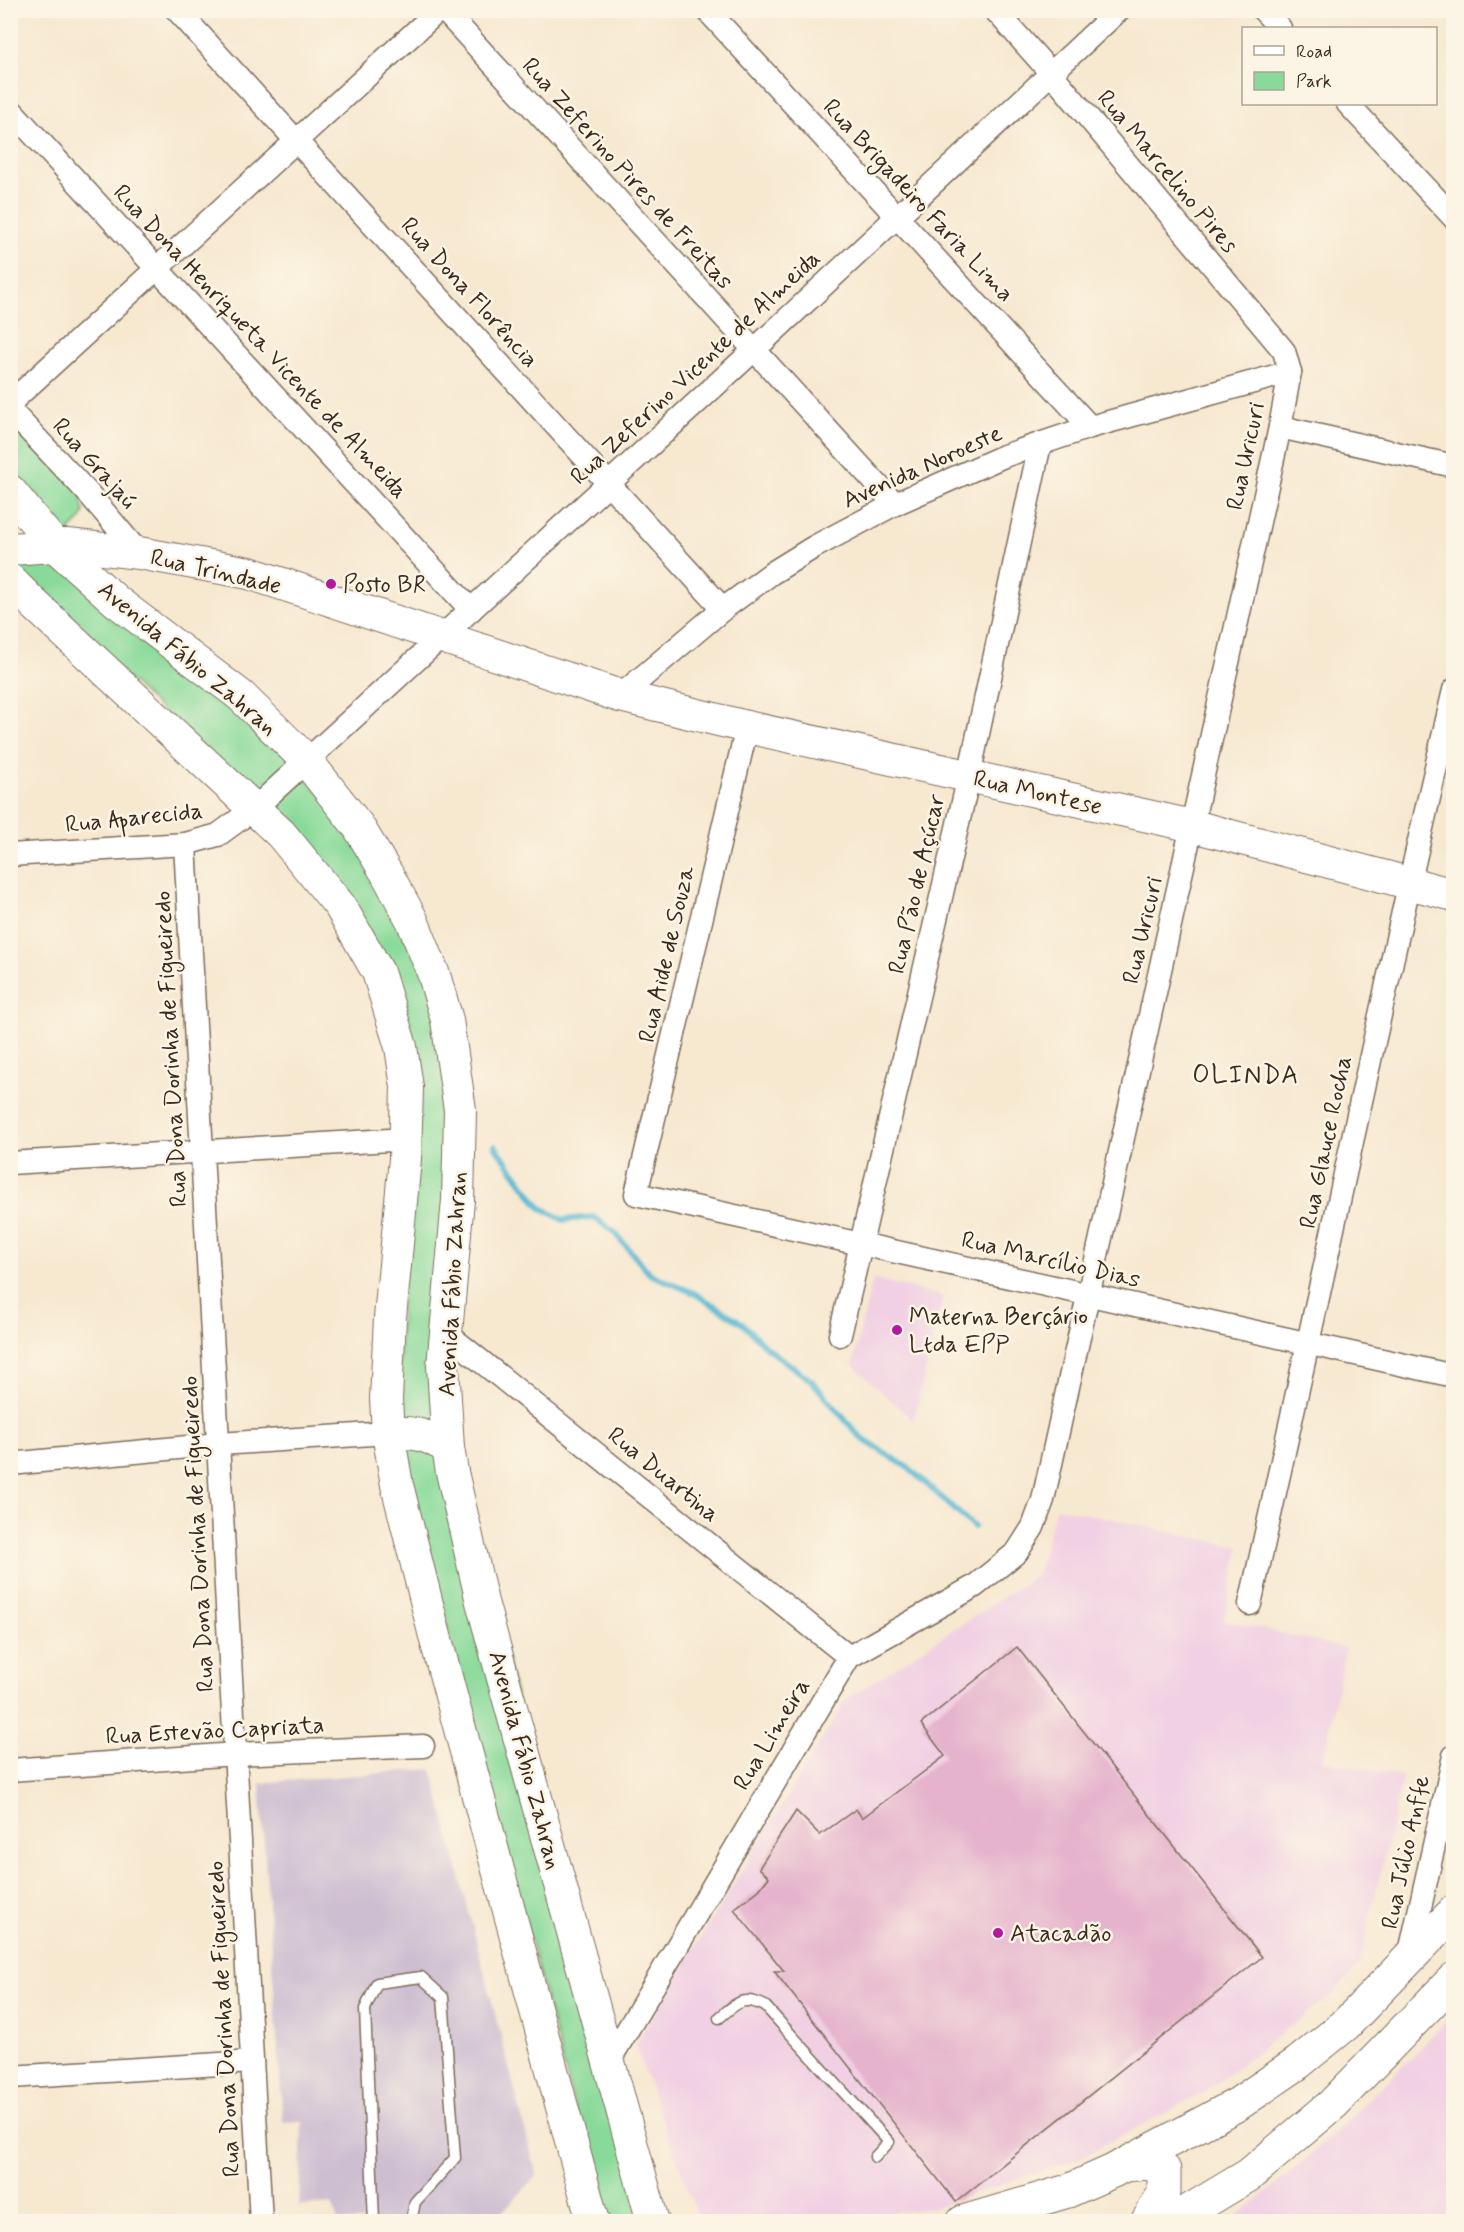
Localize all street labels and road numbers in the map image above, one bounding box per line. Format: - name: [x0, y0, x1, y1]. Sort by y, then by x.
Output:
- street label: Rua Zeferino Pires de Freitas: [514, 51, 740, 297]
- street label: Rua Marcelino Pires: [1089, 84, 1245, 260]
- street label: Rua Brigadeiro Faria Lima: [814, 93, 1020, 311]
- street label: Rua Dona Henriqueta Vicente de Almeida: [106, 178, 414, 506]
- street label: Rua Dona Florência: [393, 211, 545, 375]
- street label: Rua Zeferino Vicente de Almeida: [564, 244, 828, 492]
- street label: Rua Uricuri: [1220, 400, 1273, 513]
- street label: Rua Grajaú: [45, 412, 143, 516]
- street label: Avenida Noroeste: [838, 418, 1007, 516]
- street label: Rua Trindade: [147, 542, 284, 603]
- street label: Avenida Fábio Zahran: [91, 575, 283, 743]
- street label: Rua Montese: [970, 764, 1105, 823]
- street label: Rua Pão de Açúcar: [882, 792, 953, 977]
- street label: Rua Aparecida: [64, 796, 205, 844]
- street label: Rua Aide de Souza: [632, 862, 703, 1046]
- street label: Rua Uricuri: [1116, 874, 1171, 987]
- street label: Rua Dona Dorinha de Figueiredo: [148, 890, 197, 1208]
- street label: Rua Glauce Rocha: [1293, 1053, 1360, 1232]
- street label: Avenida Fábio Zahran: [432, 1171, 475, 1397]
- street label: Rua Marcílio Dias: [958, 1225, 1143, 1296]
- street label: Rua Dona Dorinha de Figueiredo: [175, 1375, 224, 1693]
- street label: Rua Duartina: [601, 1420, 725, 1530]
- street label: Avenida Fábio Zahran: [480, 1648, 569, 1873]
- street label: Rua Limeira: [727, 1673, 818, 1796]
- street label: Rua Estevão Capriata: [105, 1710, 325, 1753]
- street label: Rua Júlio Anffe: [1375, 1773, 1438, 1932]
- street label: Rua Dona Dorinha de Figueiredo: [201, 1860, 250, 2178]

